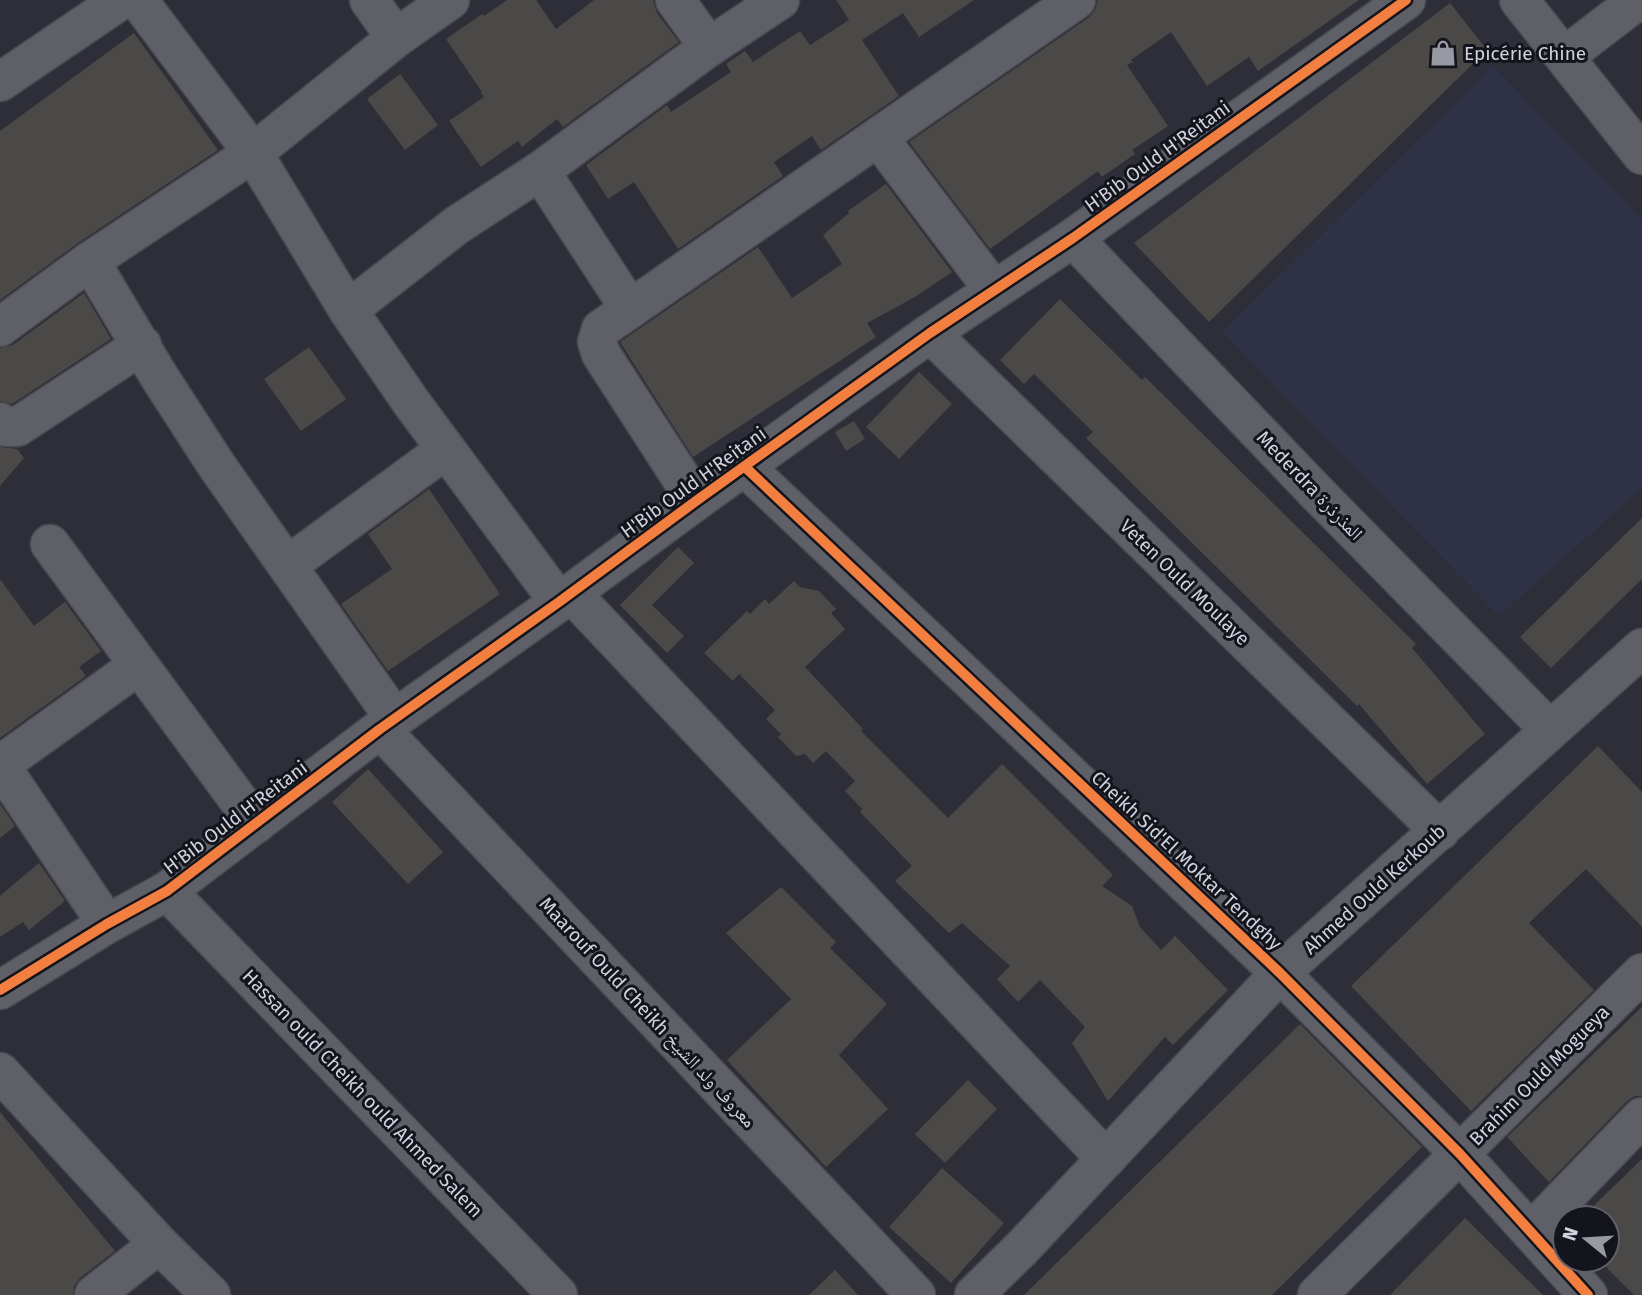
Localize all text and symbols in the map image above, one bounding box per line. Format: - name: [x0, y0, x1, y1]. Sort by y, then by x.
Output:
- shop icon: Epicérie Chine: [1428, 38, 1458, 68]
- place label: Epicérie Chine: [1464, 42, 1586, 65]
- street label: H'Bib Ould H'Reitani: [1080, 96, 1234, 217]
- street label: H'Bib Ould H'Reitani: [616, 422, 770, 543]
- street label: Mederdra المذرذرة: [1252, 426, 1367, 545]
- street label: Veten Ould Moulaye: [1115, 514, 1254, 650]
- street label: H'Bib Ould H'Reitani: [159, 756, 312, 879]
- street label: Cheikh Sid'El Moktar Tendghy: [1087, 766, 1287, 955]
- street label: Ahmed Ould Kerkoub: [1299, 820, 1450, 959]
- street label: Maarouf Ould Cheikh معروف ولد الشيخ: [534, 892, 761, 1133]
- street label: Hassan ould Cheikh ould Ahmed Salem: [238, 965, 488, 1222]
- street label: Brahim Ould Mogueya: [1464, 1000, 1614, 1150]
- north arrow: [1551, 1204, 1621, 1274]
- text: N: [1557, 1224, 1583, 1243]

